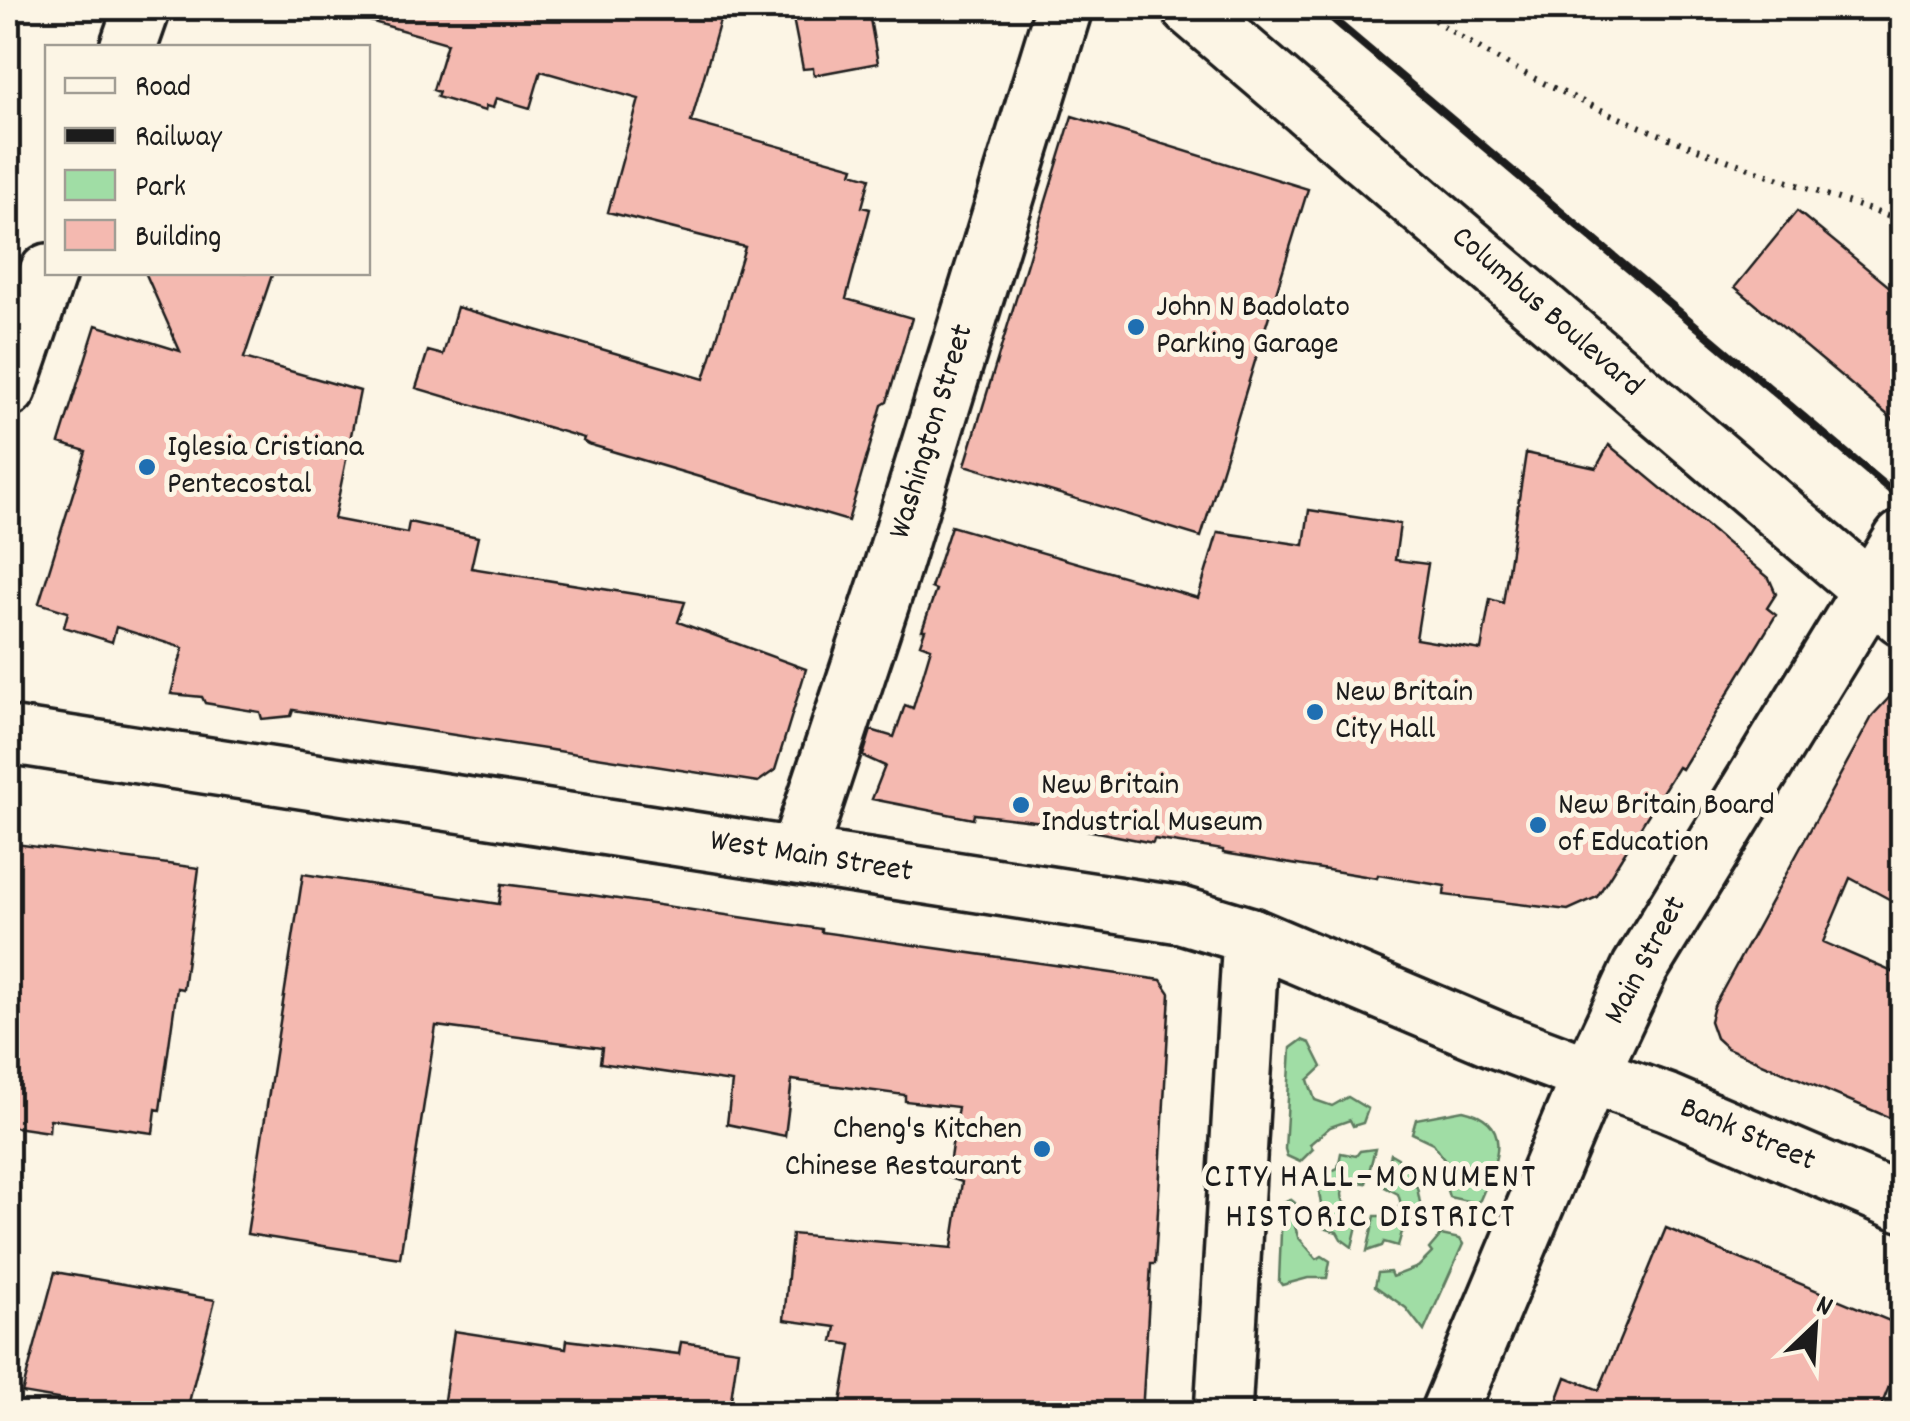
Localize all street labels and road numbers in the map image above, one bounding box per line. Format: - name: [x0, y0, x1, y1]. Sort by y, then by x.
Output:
- street label: Columbus Boulevard: [1440, 216, 1652, 410]
- street label: Washington Street: [879, 319, 988, 545]
- street label: West Main Street: [706, 819, 916, 897]
- street label: Main Street: [1594, 888, 1700, 1033]
- street label: Bank Street: [1672, 1087, 1822, 1185]

